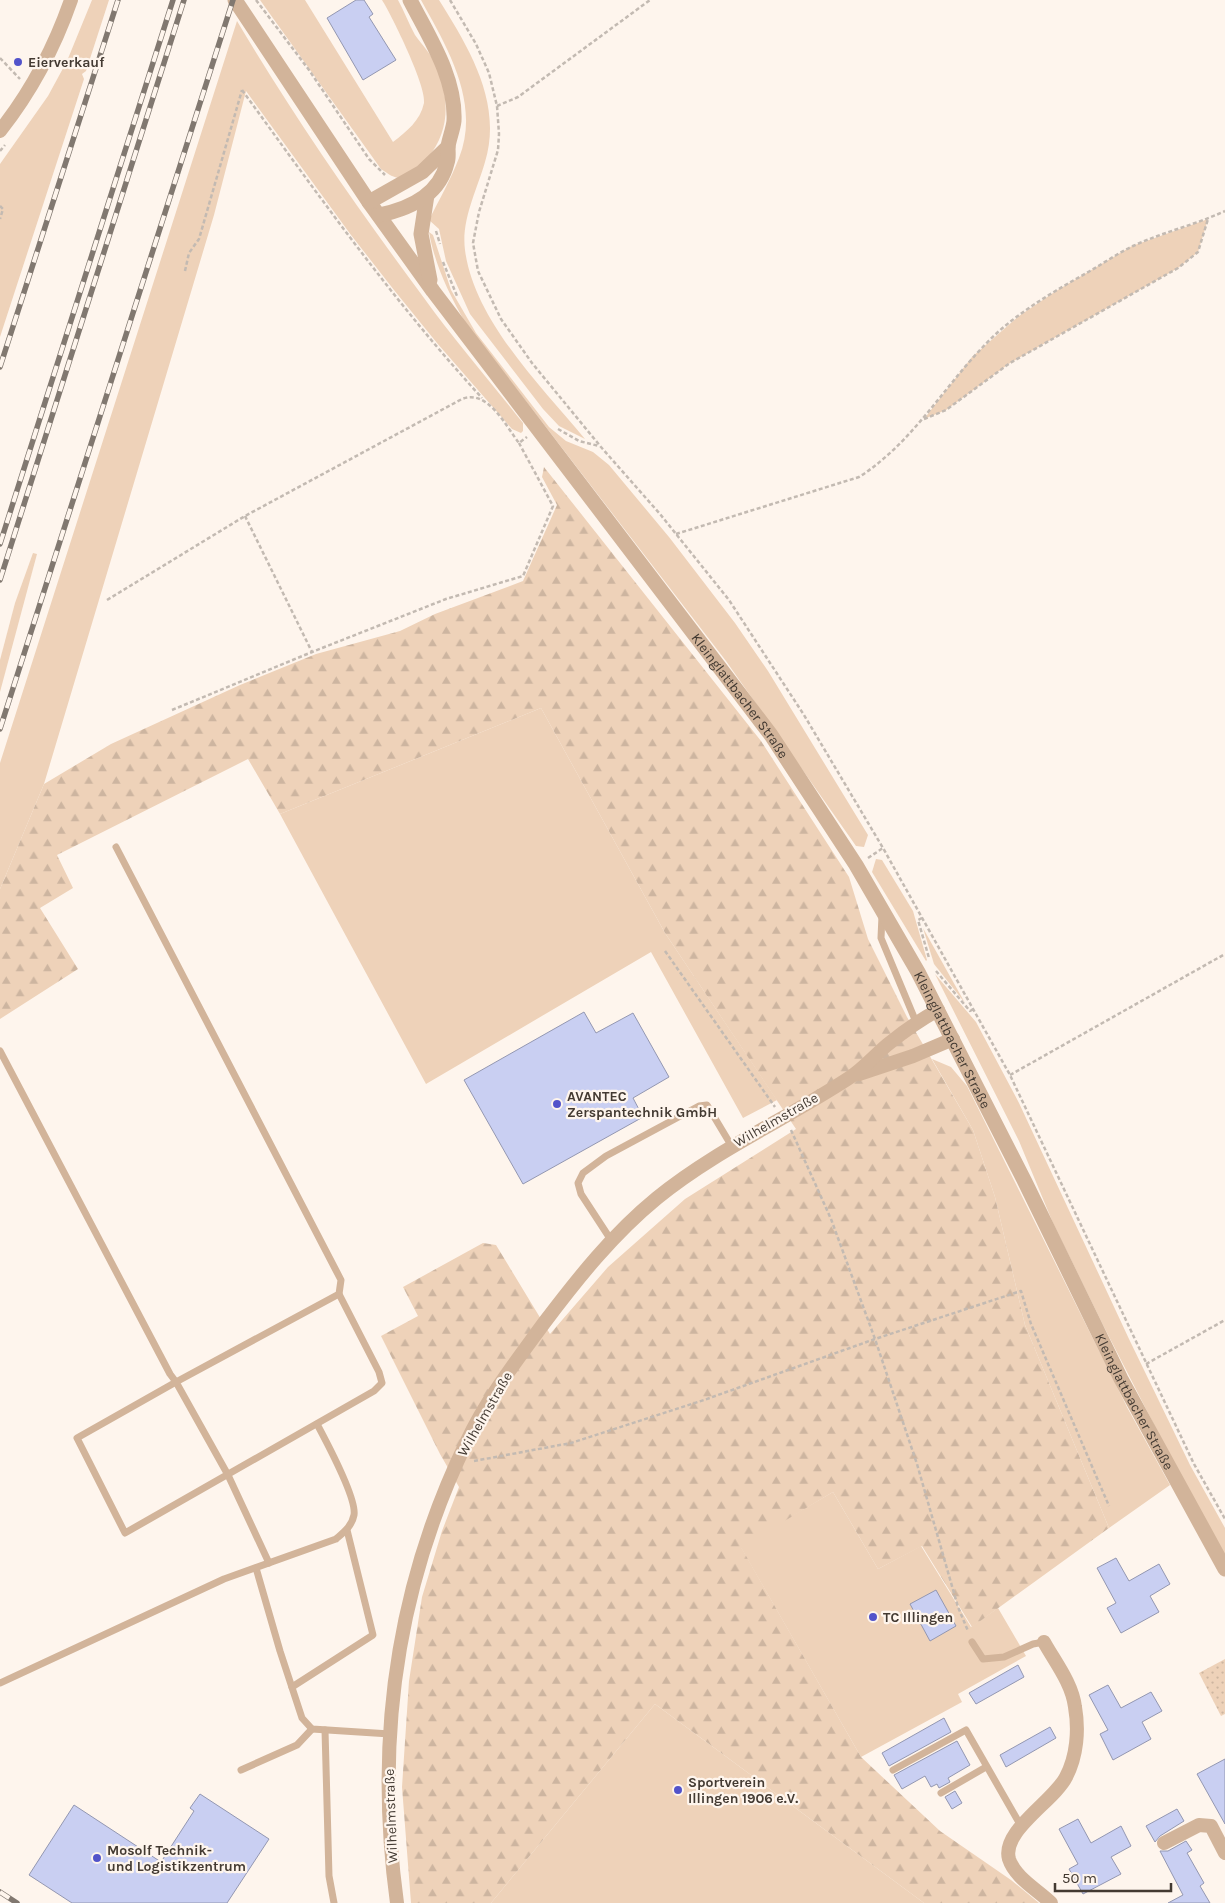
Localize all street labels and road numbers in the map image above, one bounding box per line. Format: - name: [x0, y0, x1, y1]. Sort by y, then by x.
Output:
- street label: Kleinglattbacher Straße: [688, 630, 792, 761]
- street label: Kleinglattbacher Straße: [910, 968, 995, 1111]
- street label: Wilhelmstraße: [731, 1089, 821, 1151]
- street label: Kleinglattbacher Straße: [1092, 1330, 1177, 1473]
- street label: Wilhelmstraße: [454, 1369, 516, 1459]
- street label: Wilhelmstraße: [381, 1769, 401, 1863]

